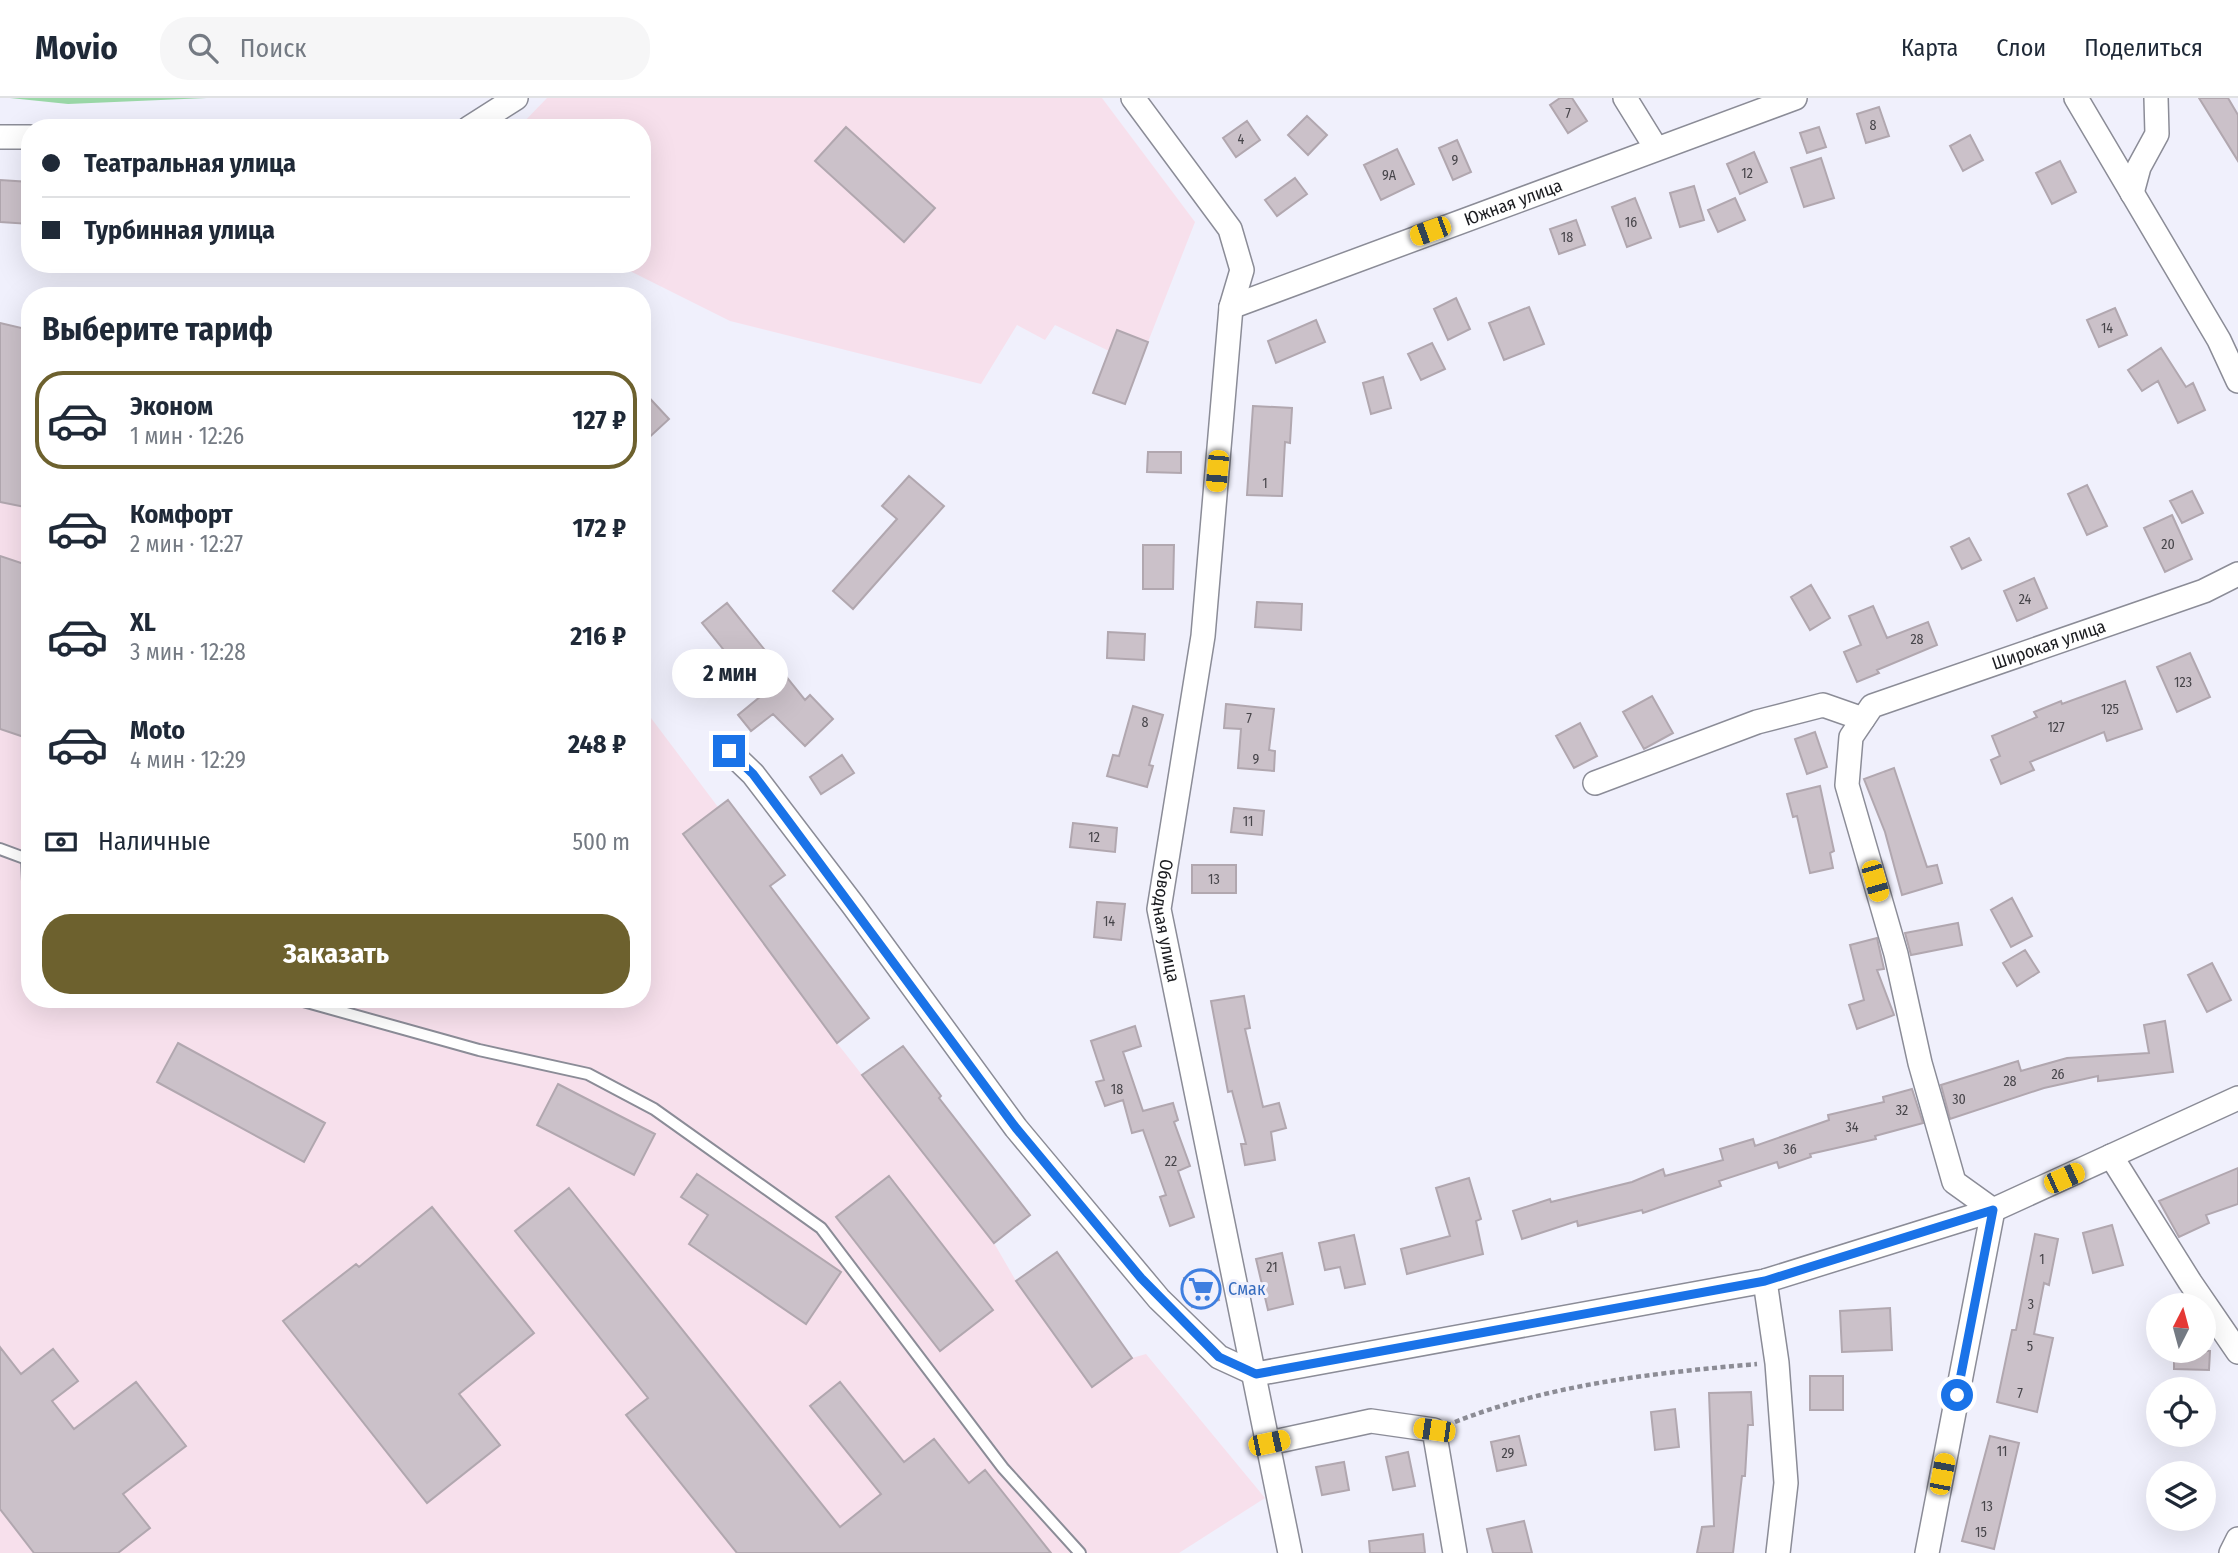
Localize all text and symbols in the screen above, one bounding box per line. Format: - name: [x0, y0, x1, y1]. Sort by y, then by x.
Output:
- search box: [160, 17, 650, 80]
- text: Movio: [35, 28, 118, 68]
- icon: search: [184, 29, 222, 67]
- text: Поиск: [240, 33, 306, 64]
- text: Карта: [1901, 34, 1958, 62]
- text: Слои: [1996, 34, 2046, 62]
- text: Поделиться: [2084, 34, 2203, 62]
- house number: 7: [1565, 105, 1571, 122]
- house number: 8: [1870, 117, 1877, 134]
- house number: 4: [1238, 131, 1245, 148]
- text: Театральная улица: [84, 148, 296, 179]
- house number: 9: [1452, 152, 1459, 169]
- house number: 12: [1741, 165, 1753, 182]
- house number: 9А: [1382, 167, 1397, 184]
- street label: Южная улица: [1461, 174, 1565, 231]
- car: [1407, 214, 1454, 248]
- house number: 16: [1625, 214, 1637, 231]
- text: Турбинная улица: [84, 215, 275, 246]
- house number: 18: [1561, 229, 1573, 246]
- text: Выберите тариф: [42, 310, 273, 348]
- house number: 14: [2101, 320, 2113, 337]
- icon: car: [46, 389, 109, 452]
- text: Эконом: [130, 391, 213, 422]
- text: 127 ₽: [573, 405, 626, 436]
- text: 1 мин · 12:26: [130, 422, 244, 450]
- car: [1205, 449, 1230, 493]
- house number: 1: [1262, 475, 1268, 492]
- icon: car: [46, 497, 109, 560]
- text: Комфорт: [130, 499, 233, 530]
- text: 172 ₽: [572, 513, 626, 544]
- text: 2 мин · 12:27: [130, 530, 243, 558]
- house number: 20: [2161, 536, 2175, 553]
- house number: 24: [2019, 591, 2032, 608]
- icon: car: [46, 605, 109, 668]
- text: XL: [130, 607, 156, 638]
- street label: Широкая улица: [1989, 615, 2109, 675]
- text: 216 ₽: [570, 621, 626, 652]
- house number: 28: [1910, 631, 1924, 648]
- text: 3 мин · 12:28: [130, 638, 246, 666]
- callout: 2 мин: [671, 650, 787, 698]
- text: 2 мин: [703, 659, 757, 687]
- house number: 123: [2174, 674, 2192, 691]
- house number: 125: [2101, 701, 2119, 718]
- house number: 7: [1246, 710, 1252, 727]
- icon: car: [46, 713, 109, 776]
- house number: 8: [1142, 714, 1149, 731]
- text: Moto: [130, 715, 185, 746]
- house number: 127: [2047, 719, 2065, 736]
- text: 248 ₽: [568, 729, 626, 760]
- route end: [713, 735, 745, 767]
- text: 4 мин · 12:29: [130, 746, 246, 774]
- house number: 9: [1253, 751, 1260, 768]
- house number: 11: [1243, 813, 1253, 830]
- icon: cash: [42, 823, 80, 861]
- text: Наличные: [98, 826, 211, 857]
- text: 500 m: [572, 828, 630, 856]
- house number: 12: [1088, 829, 1100, 846]
- street label: Обводная улица: [1148, 857, 1185, 984]
- car: [1860, 858, 1891, 904]
- house number: 13: [1208, 871, 1220, 888]
- house number: 14: [1103, 913, 1115, 930]
- button: Заказать: [42, 914, 630, 994]
- house number: 26: [2051, 1066, 2065, 1083]
- house number: 28: [2003, 1073, 2017, 1090]
- house number: 18: [1111, 1081, 1123, 1098]
- house number: 30: [1952, 1091, 1966, 1108]
- house number: 32: [1896, 1102, 1908, 1119]
- house number: 34: [1845, 1119, 1859, 1136]
- house number: 36: [1783, 1141, 1797, 1158]
- house number: 22: [1165, 1153, 1177, 1170]
- car: [2041, 1160, 2088, 1196]
- house number: 1: [2039, 1251, 2045, 1268]
- house number: 21: [1266, 1259, 1278, 1276]
- supermarket icon: Смак: [1180, 1268, 1222, 1310]
- place label: Смак: [1228, 1278, 1266, 1300]
- north arrow: [2146, 1293, 2216, 1363]
- map controls: [2146, 1293, 2216, 1531]
- house number: 3: [2028, 1296, 2034, 1313]
- house number: 5: [2027, 1338, 2033, 1355]
- button: locate: [2146, 1377, 2216, 1447]
- route start: [1941, 1379, 1973, 1411]
- house number: 7: [2017, 1385, 2023, 1402]
- car: [1412, 1417, 1457, 1443]
- car: [1247, 1428, 1292, 1458]
- house number: 11: [1997, 1443, 2007, 1460]
- house number: 29: [1502, 1445, 1515, 1462]
- car: [1928, 1451, 1957, 1497]
- button: layers: [2146, 1461, 2216, 1531]
- house number: 13: [1981, 1498, 1993, 1515]
- house number: 15: [1975, 1524, 1987, 1541]

